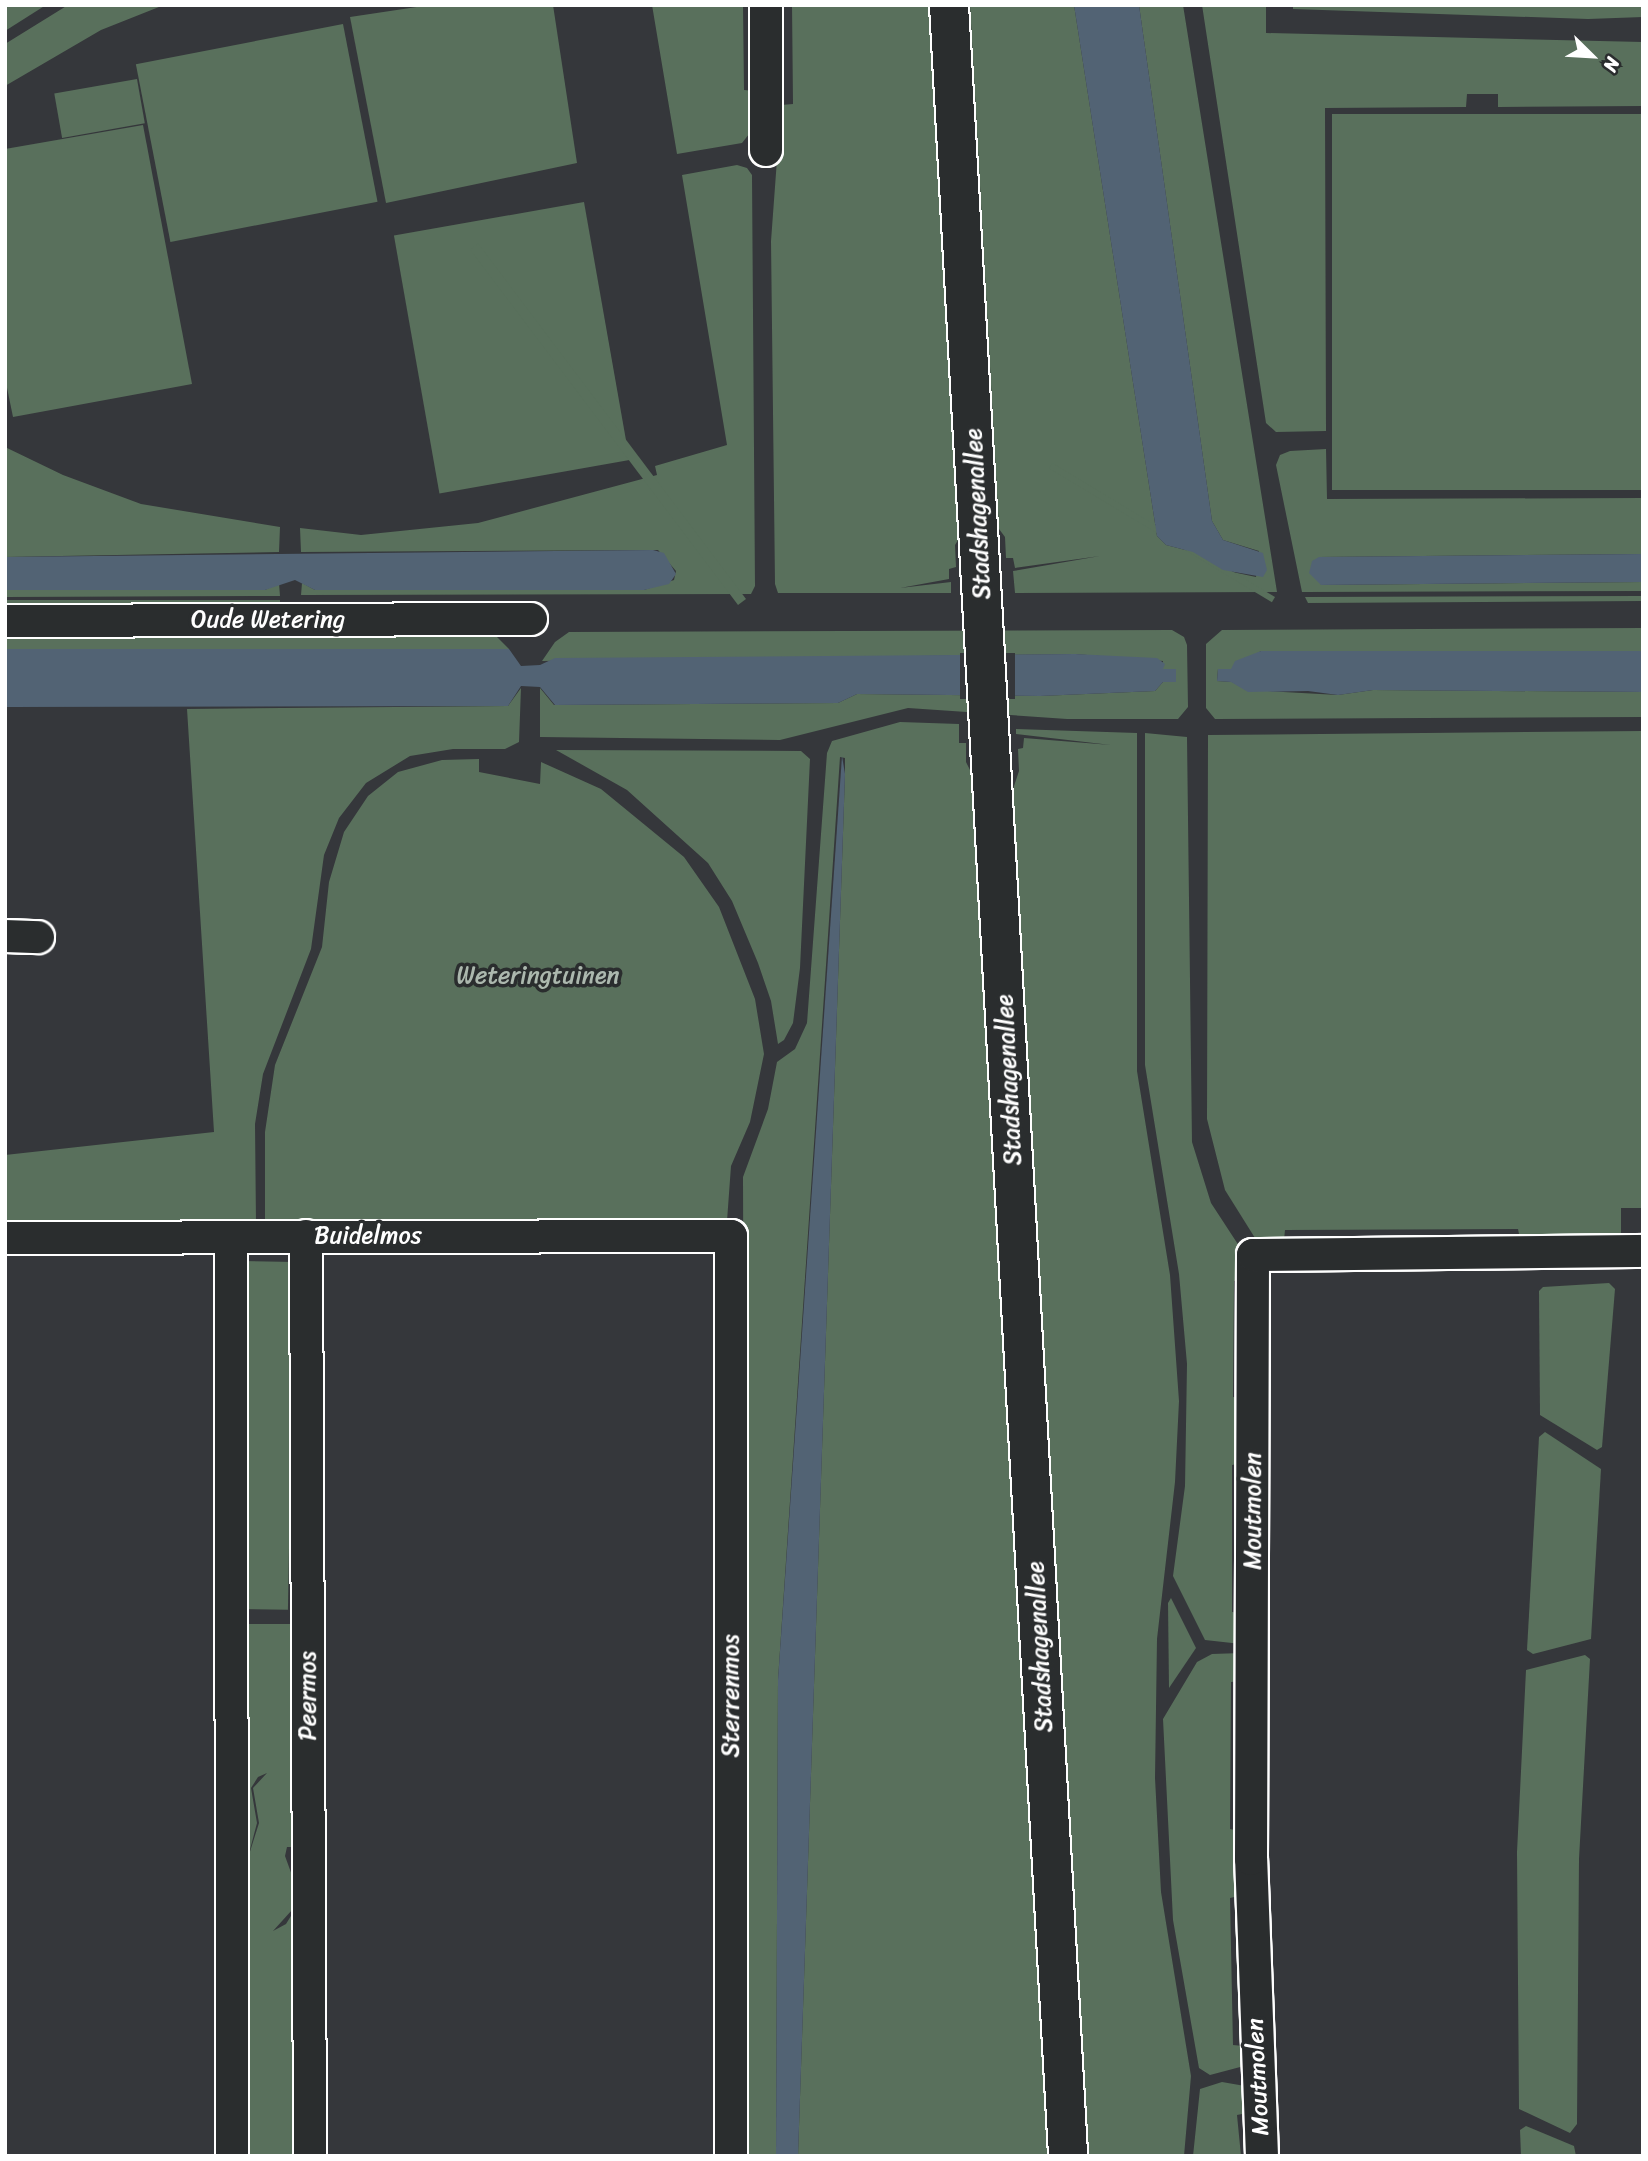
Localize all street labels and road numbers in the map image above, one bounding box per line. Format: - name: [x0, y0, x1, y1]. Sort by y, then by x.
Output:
- street label: Stadshagenallee: [959, 428, 997, 600]
- street label: Oude Wetering: [191, 606, 345, 634]
- street label: Stadshagenallee: [990, 994, 1028, 1166]
- street label: Buidelmos: [314, 1222, 422, 1250]
- street label: Moutmolen: [1239, 1452, 1267, 1570]
- street label: Stadshagenallee: [1021, 1561, 1059, 1733]
- street label: Sterrenmos: [717, 1635, 745, 1757]
- street label: Peermos: [294, 1651, 322, 1741]
- street label: Moutmolen: [1241, 2018, 1275, 2136]

